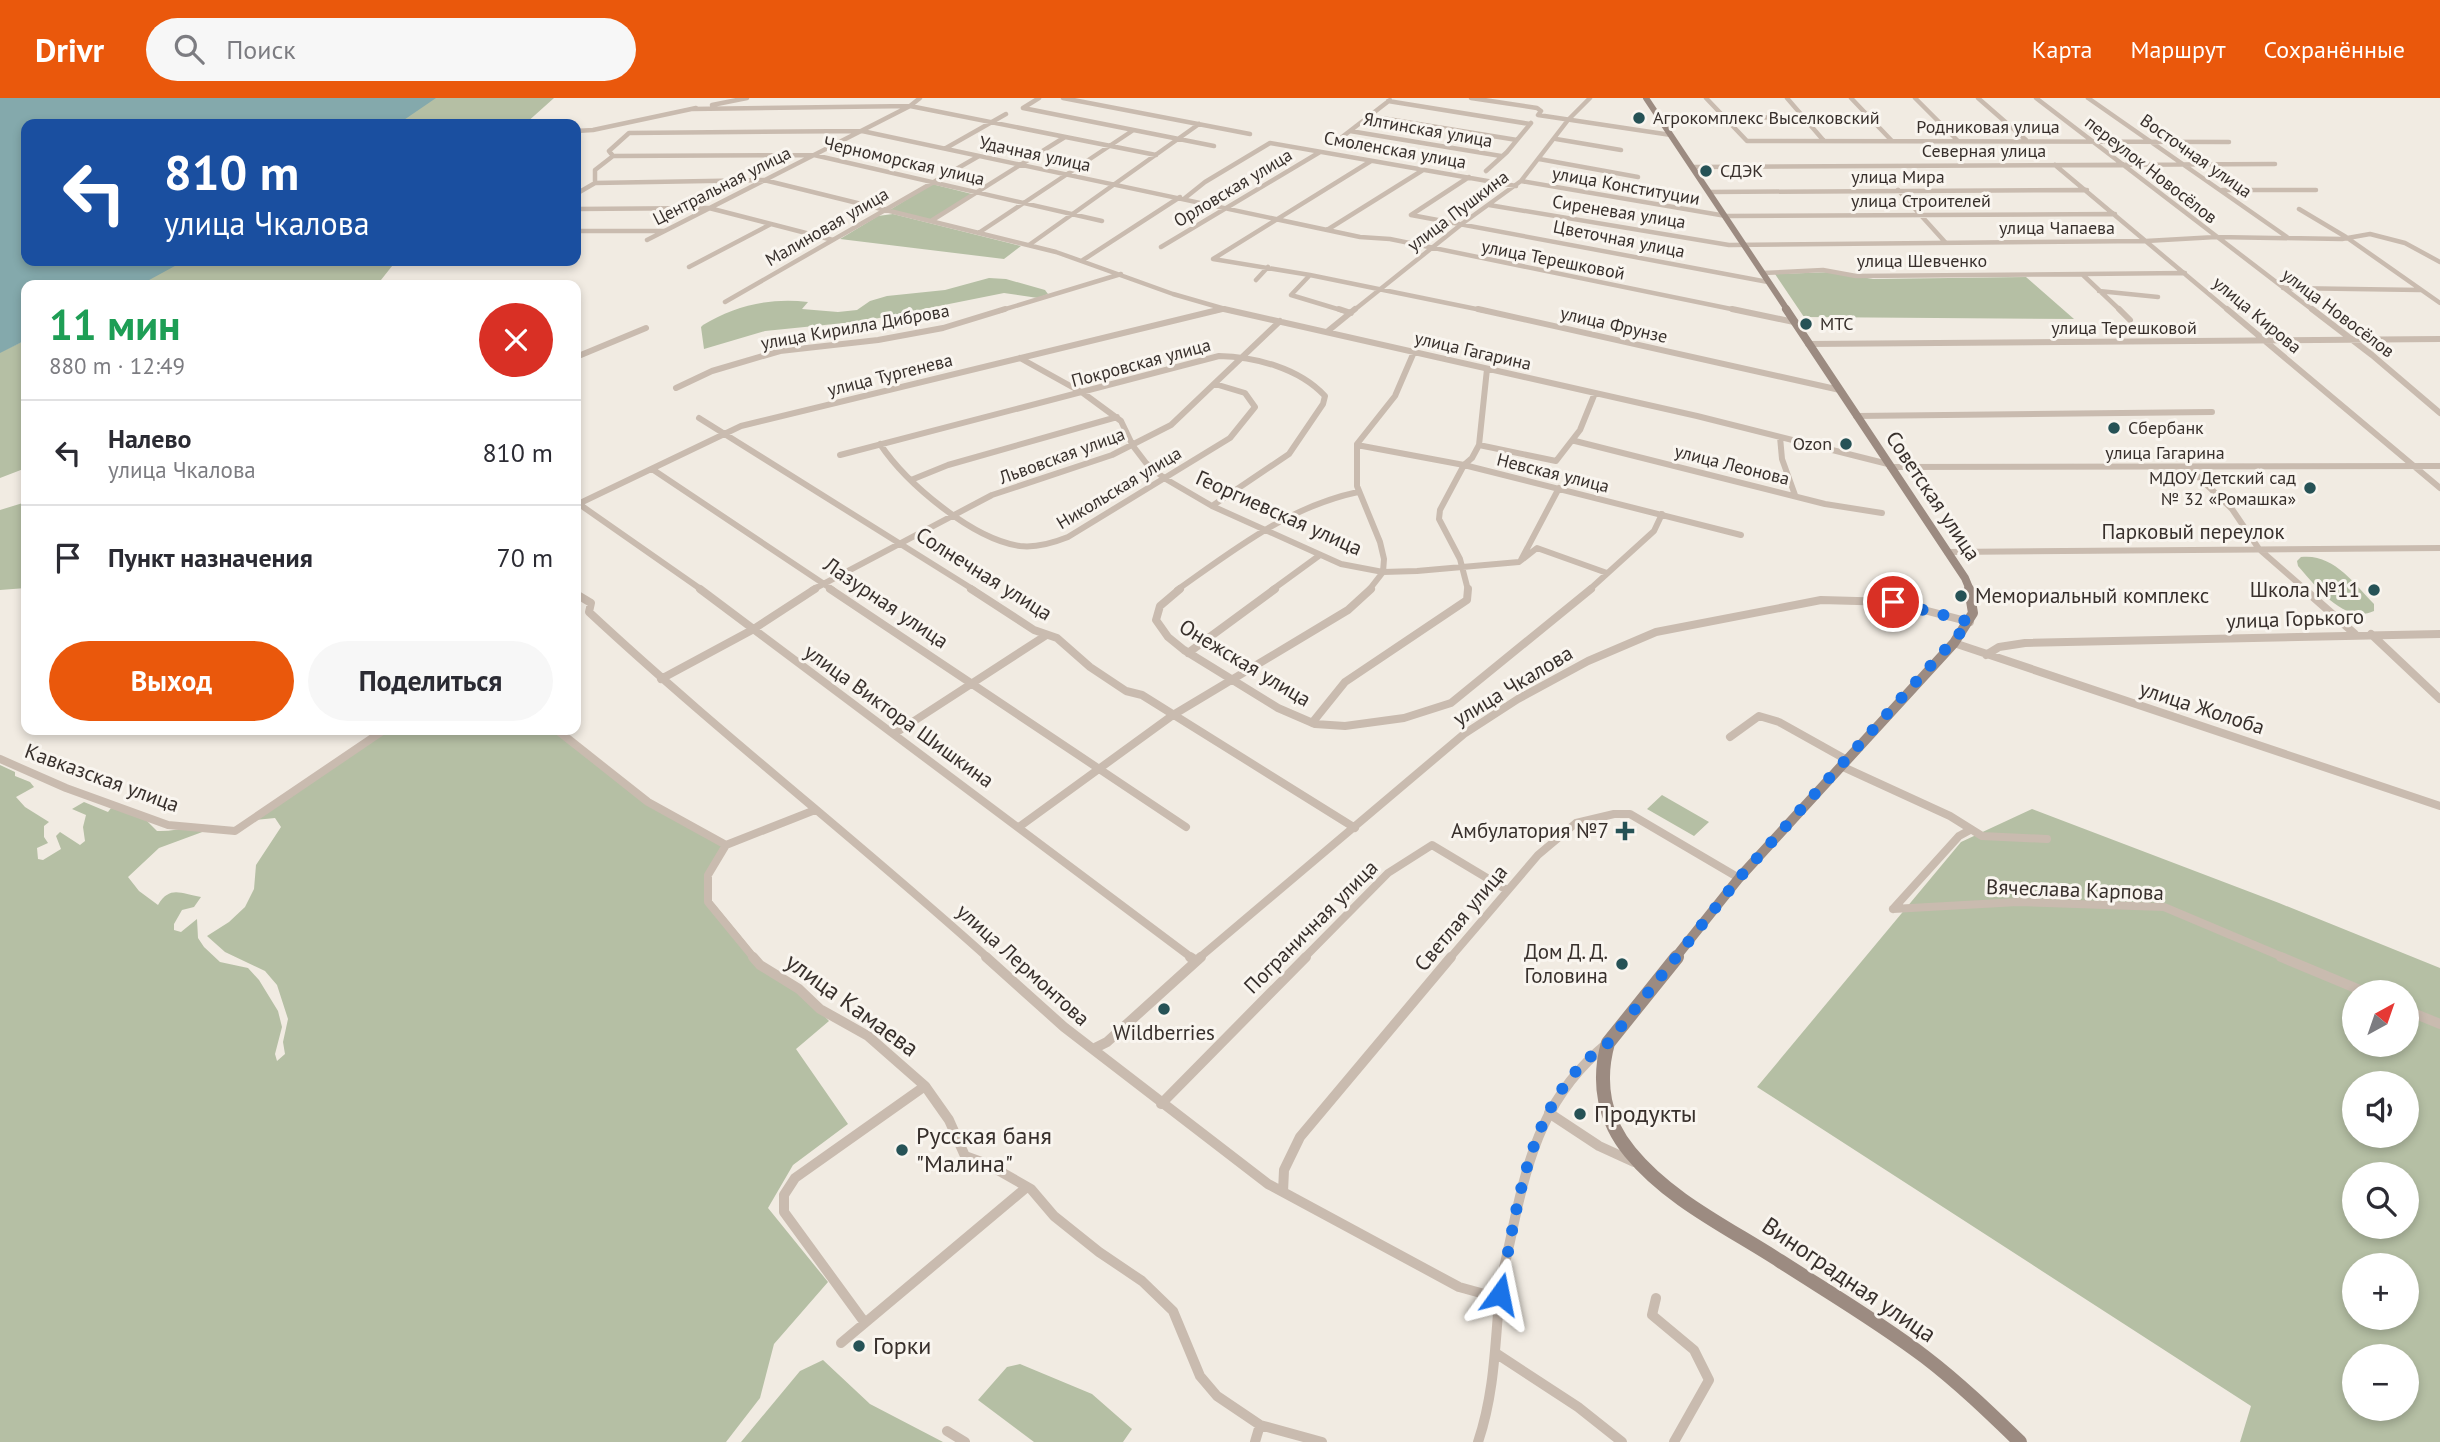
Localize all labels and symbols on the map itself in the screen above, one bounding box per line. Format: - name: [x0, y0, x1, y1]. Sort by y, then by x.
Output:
- place label: Агрокомплекс Выселковский: [1653, 106, 1880, 129]
- street label: Ялтинская улица: [1362, 107, 1495, 152]
- street label: Восточная улица: [2136, 109, 2257, 203]
- marker: Агрокомплекс Выселковский: [1631, 110, 1647, 126]
- street label: переулок Новосёлов: [2080, 111, 2222, 229]
- street label: Родниковая улица: [1916, 115, 2060, 138]
- street label: Смоленская улица: [1322, 126, 1468, 173]
- street label: Удачная улица: [977, 130, 1093, 177]
- street label: Черноморская улица: [821, 131, 987, 190]
- street label: Северная улица: [1922, 139, 2046, 162]
- street label: Центральная улица: [649, 141, 795, 230]
- street label: Орловская улица: [1169, 143, 1296, 232]
- place label: СДЭК: [1720, 159, 1763, 182]
- street label: улица Конституции: [1550, 161, 1702, 210]
- marker: СДЭК: [1698, 163, 1714, 179]
- street label: улица Пушкина: [1402, 165, 1513, 256]
- street label: улица Мира: [1851, 165, 1945, 188]
- street label: Малиновая улица: [761, 182, 892, 271]
- street label: улица Строителей: [1851, 189, 1991, 212]
- street label: Сиреневая улица: [1551, 190, 1688, 233]
- street label: Цветочная улица: [1551, 214, 1687, 263]
- street label: улица Чапаева: [1999, 216, 2115, 239]
- street label: улица Терешковой: [1479, 234, 1627, 285]
- street label: улица Шевченко: [1857, 249, 1987, 272]
- street label: улица Новосёлов: [2277, 263, 2399, 362]
- street label: улица Кирова: [2208, 271, 2306, 358]
- street label: улица Кирилла Диброва: [759, 299, 951, 354]
- street label: улица Фрунзе: [1558, 301, 1670, 348]
- place label: МТС: [1820, 312, 1854, 335]
- marker: МТС: [1798, 316, 1814, 332]
- street label: улица Терешковой: [2051, 316, 2197, 339]
- street label: улица Гагарина: [1412, 326, 1534, 375]
- street label: Покровская улица: [1069, 333, 1213, 392]
- street label: улица Тургенева: [825, 348, 955, 401]
- place label: Сбербанк: [2128, 416, 2204, 439]
- marker: Сбербанк: [2106, 420, 2122, 436]
- street label: Львовская улица: [995, 422, 1128, 489]
- street label: Советская улица: [1880, 426, 1987, 566]
- place label: Ozon: [1793, 432, 1832, 455]
- marker: Ozon: [1838, 436, 1854, 452]
- street label: улица Леонова: [1672, 439, 1792, 490]
- street label: Никольская улица: [1052, 441, 1185, 534]
- street label: улица Гагарина: [2105, 441, 2225, 464]
- street label: Невская улица: [1495, 447, 1612, 498]
- street label: Георгиевская улица: [1192, 464, 1367, 561]
- place label: МДОУ Детский сад № 32 «Ромашка»: [2149, 466, 2296, 510]
- marker: МДОУ Детский сад № 32 «Ромашка»: [2302, 480, 2318, 496]
- street label: Парковый переулок: [2101, 518, 2285, 545]
- street label: Солнечная улица: [911, 521, 1058, 626]
- street label: Лазурная улица: [818, 550, 954, 654]
- pin: [1863, 572, 1923, 632]
- place label: Школа №11: [2250, 576, 2360, 603]
- place label: Мемориальный комплекс: [1975, 582, 2209, 609]
- marker: Школа №11: [2366, 582, 2382, 598]
- marker: Мемориальный комплекс: [1953, 588, 1969, 604]
- street label: улица Горького: [2225, 603, 2364, 634]
- street label: Онежская улица: [1174, 613, 1316, 712]
- street label: улица Виктора Шишкина: [799, 638, 999, 794]
- street label: улица Чкалова: [1448, 639, 1578, 732]
- street label: улица Жолоба: [2136, 675, 2268, 740]
- street label: Кавказская улица: [21, 737, 183, 818]
- place label: Амбулатория №7: [1451, 817, 1609, 844]
- marker: Амбулатория №7: [1615, 821, 1635, 841]
- street label: Пограничная улица: [1238, 854, 1383, 999]
- street label: Светлая улица: [1408, 859, 1513, 977]
- street label: Вячеслава Карпова: [1986, 873, 2164, 906]
- street label: улица Лермонтова: [951, 898, 1096, 1032]
- place label: Дом Д. Д. Головина: [1524, 938, 1608, 989]
- street label: улица Камаева: [779, 946, 925, 1063]
- marker: Дом Д. Д. Головина: [1614, 956, 1630, 972]
- north arrow: [2342, 980, 2418, 1057]
- marker: Wildberries: [1156, 1001, 1172, 1017]
- place label: Wildberries: [1113, 1019, 1215, 1046]
- place label: Продукты: [1594, 1098, 1697, 1129]
- marker: Продукты: [1572, 1106, 1588, 1122]
- place label: Русская баня "Малина": [916, 1120, 1052, 1179]
- marker: Русская баня "Малина": [894, 1142, 910, 1158]
- street label: Виноградная улица: [1756, 1210, 1942, 1349]
- position arrow: [1463, 1257, 1537, 1331]
- place label: Горки: [873, 1330, 931, 1361]
- marker: Горки: [851, 1338, 867, 1354]

